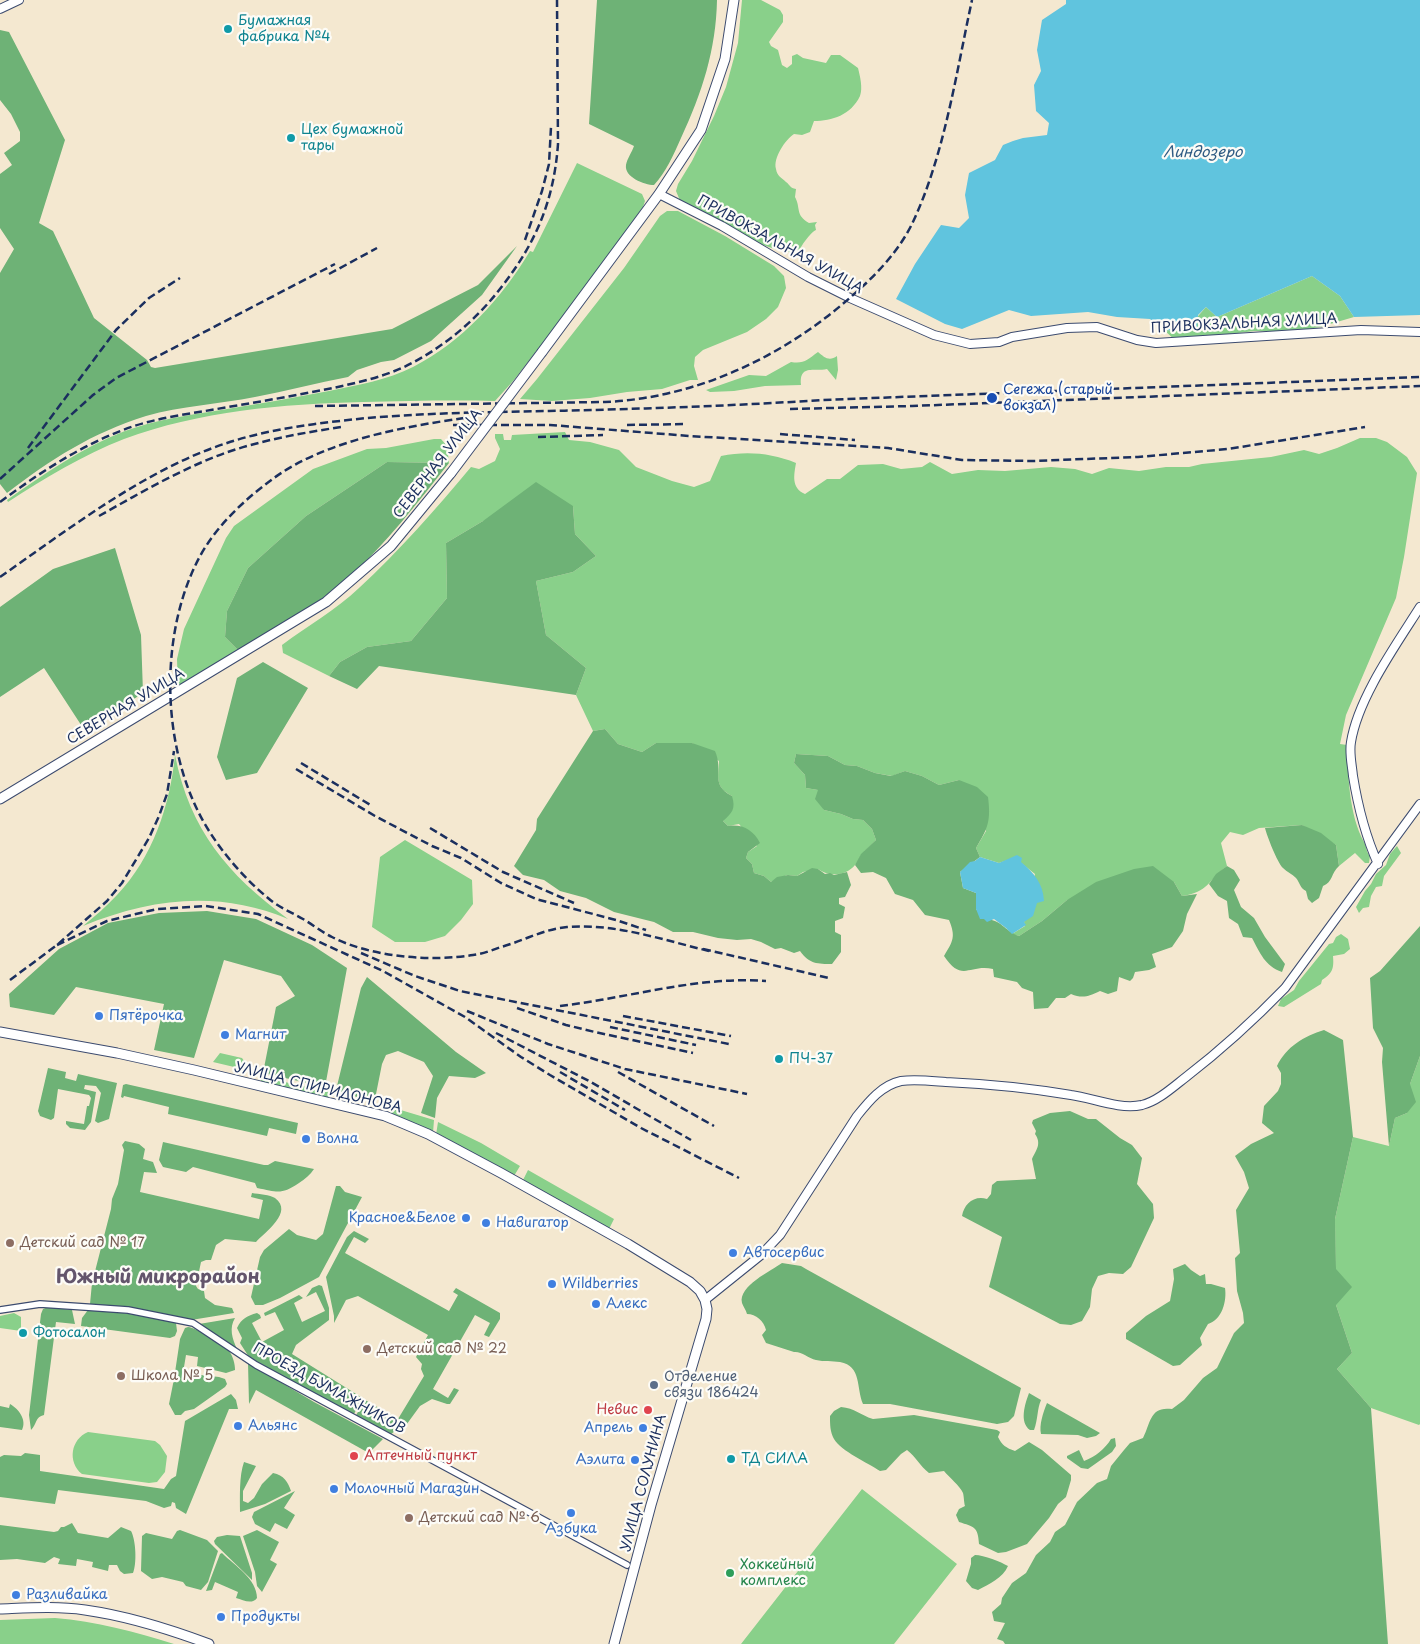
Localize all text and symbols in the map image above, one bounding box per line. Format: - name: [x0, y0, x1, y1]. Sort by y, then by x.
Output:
- place label: Бумажная фабрика №4: [238, 13, 330, 46]
- marker: Бумажная фабрика №4: [222, 23, 234, 35]
- place label: Цех бумажной тары: [301, 122, 403, 154]
- marker: Цех бумажной тары: [285, 132, 297, 144]
- water label: Линдозеро: [1164, 144, 1242, 162]
- street label: ПРИВОКЗАЛЬНАЯ УЛИЦА: [694, 192, 866, 298]
- street label: ПРИВОКЗАЛЬНАЯ УЛИЦА: [1150, 311, 1338, 337]
- place label: Сегежа (старый вокзал): [1003, 382, 1113, 414]
- marker: Сегежа (старый вокзал): [985, 391, 999, 405]
- street label: СЕВЕРНАЯ УЛИЦА: [390, 406, 486, 522]
- street label: СЕВЕРНАЯ УЛИЦА: [64, 665, 188, 749]
- place label: Пятёрочка: [109, 1008, 183, 1024]
- marker: Пятёрочка: [93, 1010, 105, 1022]
- place label: Магнит: [235, 1027, 286, 1043]
- marker: Магнит: [219, 1029, 231, 1041]
- place label: ПЧ-37: [789, 1051, 833, 1067]
- marker: ПЧ-37: [773, 1053, 785, 1065]
- street label: УЛИЦА СПИРИДОНОВА: [233, 1059, 403, 1117]
- place label: Волна: [316, 1131, 358, 1147]
- marker: Волна: [300, 1133, 312, 1145]
- place label: Красное&Белое: [349, 1210, 456, 1226]
- marker: Красное&Белое: [460, 1212, 472, 1224]
- place label: Навигатор: [496, 1215, 569, 1231]
- marker: Навигатор: [480, 1217, 492, 1229]
- place label: Детский сад № 17: [20, 1235, 145, 1251]
- marker: Детский сад № 17: [4, 1237, 16, 1249]
- place label: Автосервис: [743, 1245, 824, 1261]
- marker: Автосервис: [727, 1247, 739, 1259]
- district label: Южный микрорайон: [56, 1267, 260, 1289]
- place label: Wildberries: [562, 1276, 638, 1292]
- marker: Wildberries: [546, 1278, 558, 1290]
- place label: Алекс: [606, 1296, 647, 1312]
- marker: Алекс: [590, 1298, 602, 1310]
- place label: Фотосалон: [33, 1325, 106, 1341]
- marker: Фотосалон: [17, 1327, 29, 1339]
- street label: ПРОЕЗД БУМАЖНИКОВ: [250, 1340, 408, 1438]
- place label: Детский сад № 22: [377, 1341, 507, 1357]
- marker: Детский сад № 22: [361, 1343, 373, 1355]
- place label: Школа № 5: [131, 1368, 213, 1384]
- place label: Отделение связи 186424: [664, 1369, 759, 1401]
- marker: Школа № 5: [115, 1370, 127, 1382]
- marker: Отделение связи 186424: [648, 1379, 660, 1391]
- place label: Невис: [596, 1402, 638, 1418]
- marker: Невис: [642, 1404, 654, 1416]
- street label: УЛИЦА СОЛУНИНА: [618, 1413, 670, 1553]
- place label: Альянс: [248, 1418, 297, 1434]
- marker: Альянс: [232, 1420, 244, 1432]
- place label: Апрель: [584, 1420, 633, 1436]
- marker: Апрель: [637, 1422, 649, 1434]
- place label: Аптечный пункт: [364, 1448, 477, 1464]
- marker: Аптечный пункт: [348, 1450, 360, 1462]
- place label: ТД СИЛА: [741, 1451, 808, 1467]
- place label: Аэлита: [576, 1452, 625, 1468]
- marker: ТД СИЛА: [725, 1453, 737, 1465]
- marker: Аэлита: [629, 1454, 641, 1466]
- place label: Молочный Магазин: [344, 1481, 479, 1497]
- marker: Молочный Магазин: [328, 1483, 340, 1495]
- marker: Азбука: [565, 1507, 577, 1519]
- place label: Детский сад № 6: [419, 1510, 540, 1526]
- marker: Детский сад № 6: [403, 1512, 415, 1524]
- place label: Азбука: [545, 1521, 597, 1537]
- place label: Хоккейный комплекс: [740, 1557, 815, 1590]
- marker: Хоккейный комплекс: [724, 1567, 736, 1579]
- place label: Разливайка: [26, 1587, 108, 1603]
- marker: Разливайка: [10, 1589, 22, 1601]
- place label: Продукты: [231, 1609, 300, 1625]
- marker: Продукты: [215, 1611, 227, 1623]

